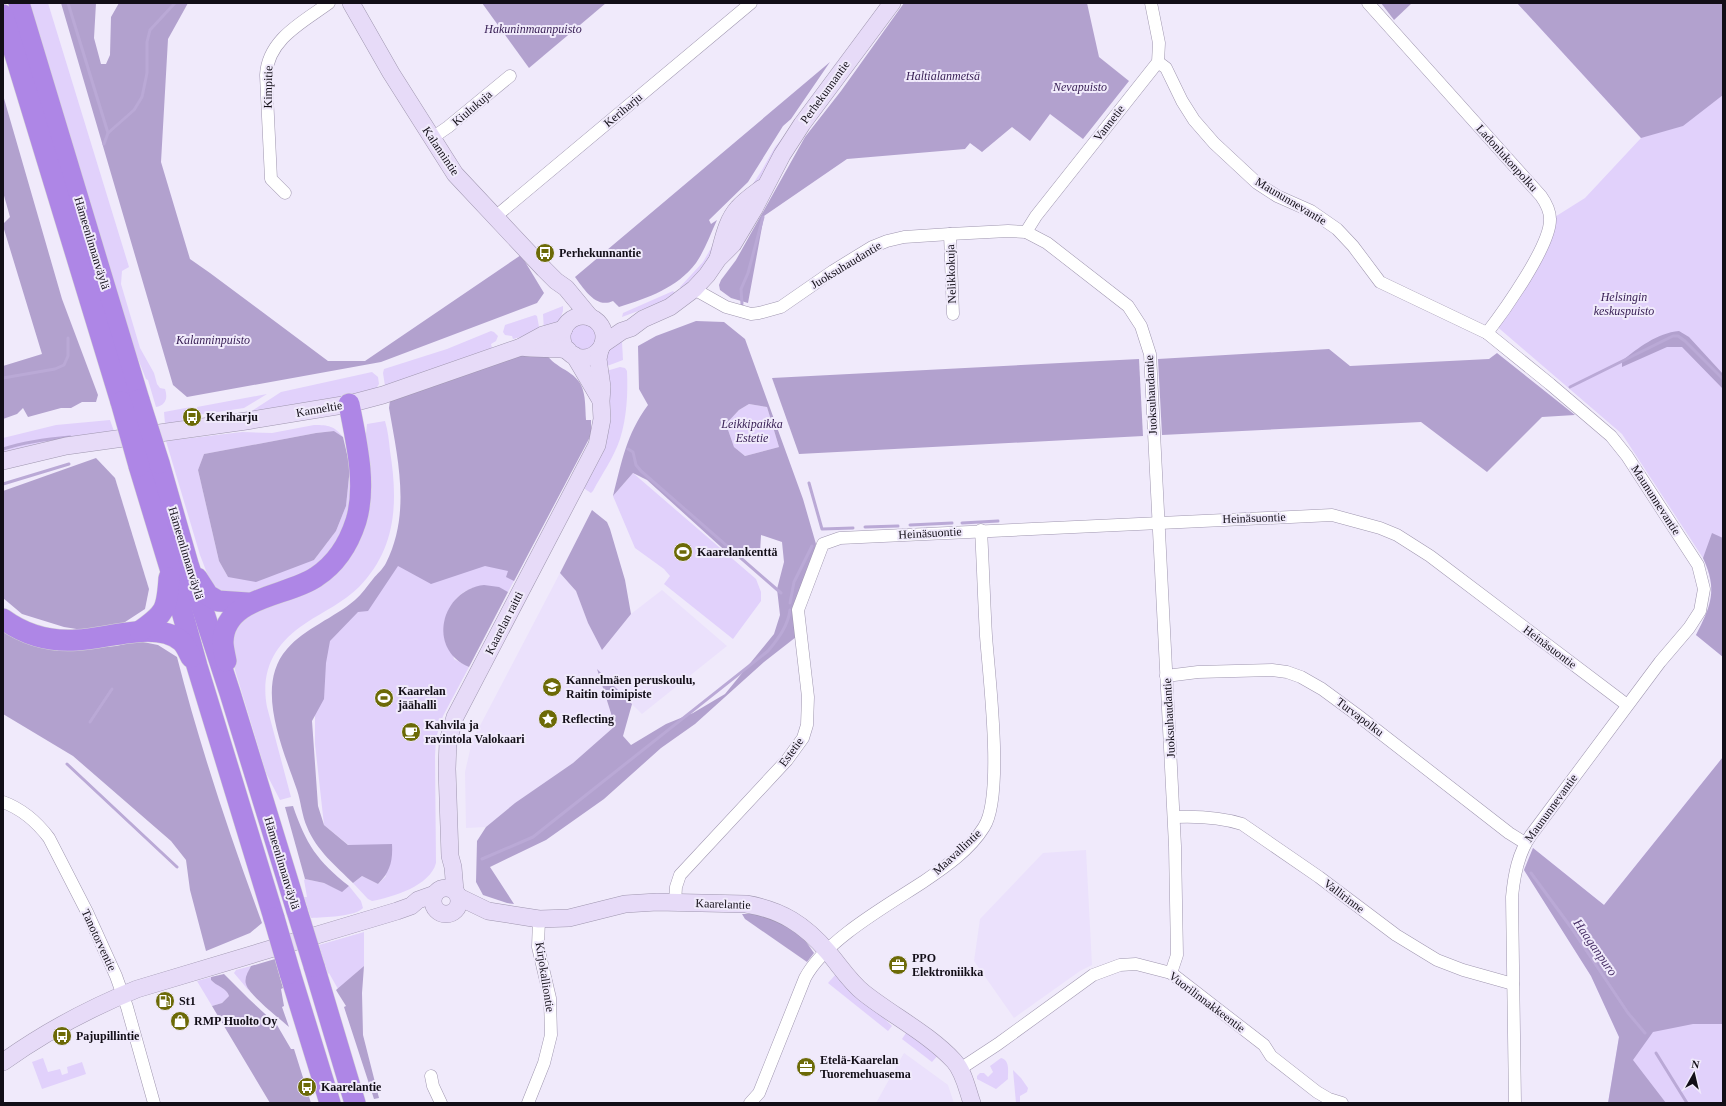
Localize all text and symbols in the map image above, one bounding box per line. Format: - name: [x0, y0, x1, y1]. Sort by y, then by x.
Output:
- park label: Hakuninmaanpuisto: [483, 22, 582, 36]
- street label: Perhekunnantie: [797, 58, 853, 126]
- street label: Kimpitie: [261, 66, 275, 108]
- park label: Haltialanmetsä: [905, 69, 980, 83]
- park label: Nevapuisto: [1052, 80, 1107, 94]
- street label: Kiulukuja: [449, 87, 495, 129]
- street label: Keriharju: [601, 90, 645, 130]
- street label: Vannetie: [1091, 102, 1127, 144]
- street label: Ladonlukonpolku: [1473, 122, 1541, 194]
- street label: Kalannintie: [420, 124, 462, 178]
- street label: Maununnevantie: [1253, 174, 1329, 228]
- street label: Hämeenlinnanväylä: [71, 195, 113, 292]
- street label: Juoksuhaudantie: [808, 238, 884, 292]
- bus stop icon: Perhekunnantie: [534, 242, 556, 264]
- street label: Nelikkokuja: [943, 243, 959, 304]
- place label: Perhekunnantie: [559, 246, 642, 260]
- park label: Helsingin keskuspuisto: [1594, 290, 1654, 318]
- park label: Kalanninpuisto: [175, 333, 250, 347]
- street label: Juoksuhaudantie: [1142, 355, 1160, 435]
- street label: Kanneltie: [295, 398, 343, 420]
- bus stop icon: Keriharju: [181, 406, 203, 428]
- place label: Keriharju: [206, 410, 258, 424]
- park label: Leikkipaikka Estetie: [720, 417, 783, 445]
- street label: Maununnevantie: [1628, 462, 1684, 538]
- street label: Hämeenlinnanväylä: [165, 505, 207, 602]
- street label: Heinäsuontie: [1222, 510, 1286, 526]
- street label: Heinäsuontie: [898, 524, 962, 542]
- sports icon: Kaarelankenttä: [672, 541, 694, 563]
- place label: Kaarelankenttä: [697, 545, 777, 559]
- street label: Kaarelan raitti: [482, 589, 526, 657]
- street label: Heinäsuontie: [1520, 622, 1580, 672]
- place label: Kannelmäen peruskoulu, Raitin toimipiste: [566, 673, 695, 701]
- school or university icon: Kannelmäen peruskoulu, Raitin toimipiste: [541, 676, 563, 698]
- street label: Juoksuhaudantie: [1160, 678, 1178, 758]
- place label: Kaarelan jäähalli: [397, 684, 446, 712]
- sports icon: Kaarelan jäähalli: [373, 687, 395, 709]
- street label: Turvapolku: [1334, 695, 1386, 739]
- place icon: Reflecting: [537, 708, 559, 730]
- place label: Reflecting: [562, 712, 614, 726]
- place label: Kahvila ja ravintola Valokaari: [425, 718, 525, 746]
- cafe icon: Kahvila ja ravintola Valokaari: [400, 721, 422, 743]
- street label: Estetie: [776, 735, 806, 769]
- street label: Maununnevantie: [1522, 771, 1580, 845]
- street label: Hämeenlinnanväylä: [261, 815, 303, 912]
- street label: Maavallintie: [930, 826, 984, 878]
- street label: Vallirinne: [1321, 876, 1367, 916]
- street label: Kaarelantie: [695, 896, 751, 912]
- street label: Tanotorventie: [79, 907, 119, 973]
- water label: Haaganpuro: [1570, 915, 1621, 979]
- street label: Kirjokalliontie: [533, 941, 557, 1013]
- place label: PPO Elektroniikka: [912, 951, 983, 979]
- office icon: PPO Elektroniikka: [887, 954, 909, 976]
- street label: Vuorilinnakkeentie: [1166, 969, 1248, 1035]
- fuel station icon: St1: [154, 990, 176, 1012]
- place label: St1: [179, 994, 196, 1008]
- shop icon: RMP Huolto Oy: [169, 1010, 191, 1032]
- place label: RMP Huolto Oy: [194, 1014, 277, 1028]
- bus stop icon: Pajupillintie: [51, 1025, 73, 1047]
- place label: Pajupillintie: [76, 1029, 140, 1043]
- place label: Etelä-Kaarelan Tuoremehuasema: [820, 1053, 911, 1081]
- north arrow: [1674, 1054, 1714, 1094]
- office icon: Etelä-Kaarelan Tuoremehuasema: [795, 1056, 817, 1078]
- text: N: [1691, 1058, 1700, 1071]
- bus stop icon: Kaarelantie: [296, 1076, 318, 1098]
- place label: Kaarelantie: [321, 1080, 382, 1094]

